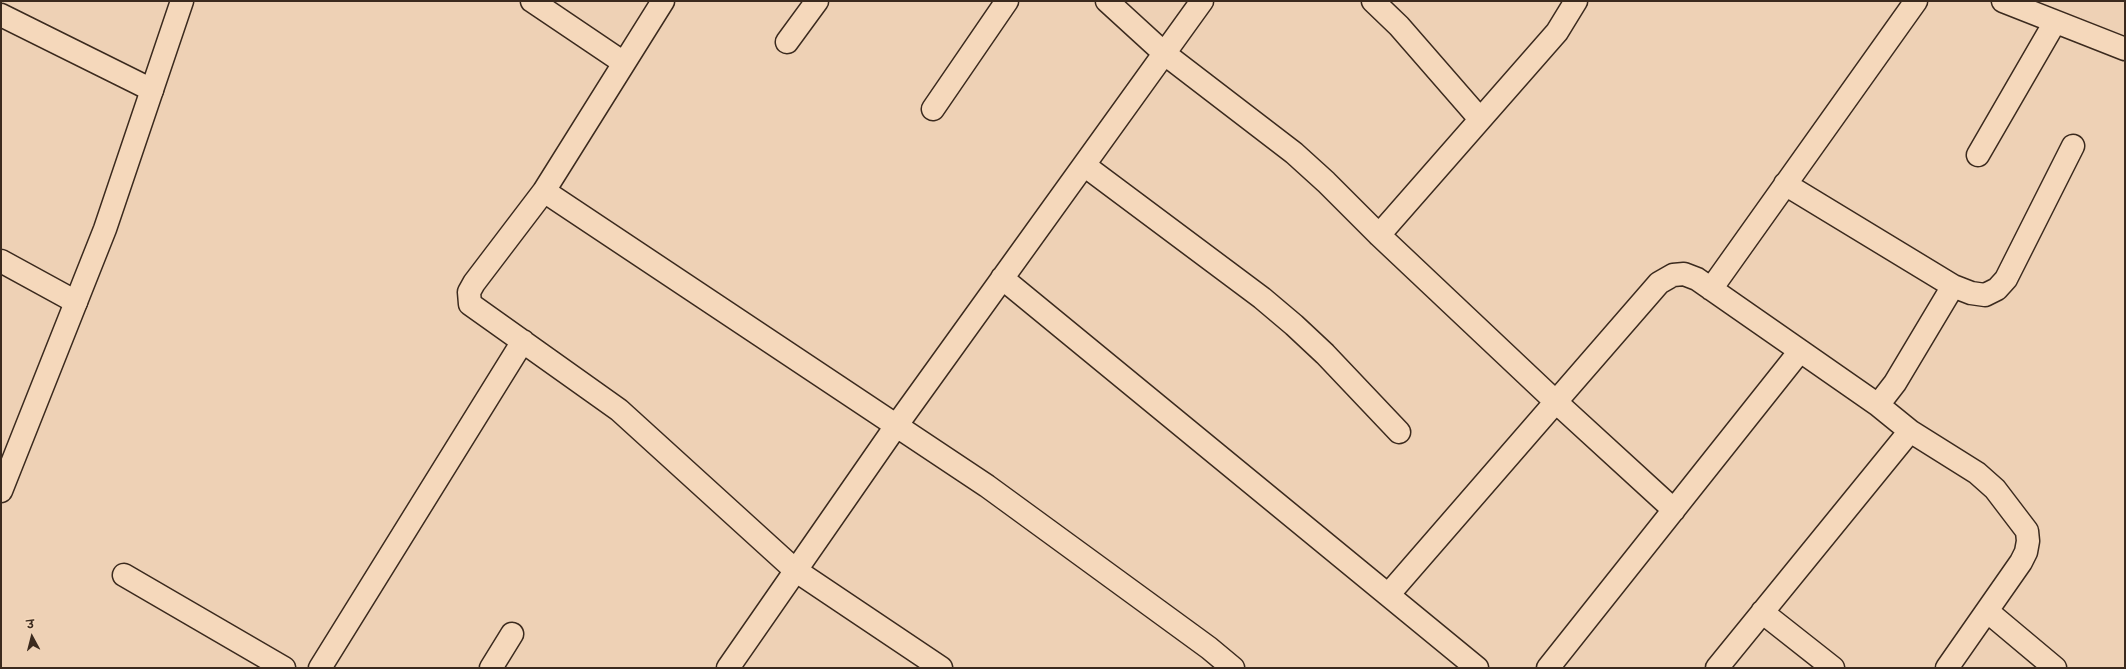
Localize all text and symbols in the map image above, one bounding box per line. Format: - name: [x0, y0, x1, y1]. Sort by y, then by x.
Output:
- north arrow: [12, 617, 52, 657]
- text: उ: [26, 618, 35, 632]

